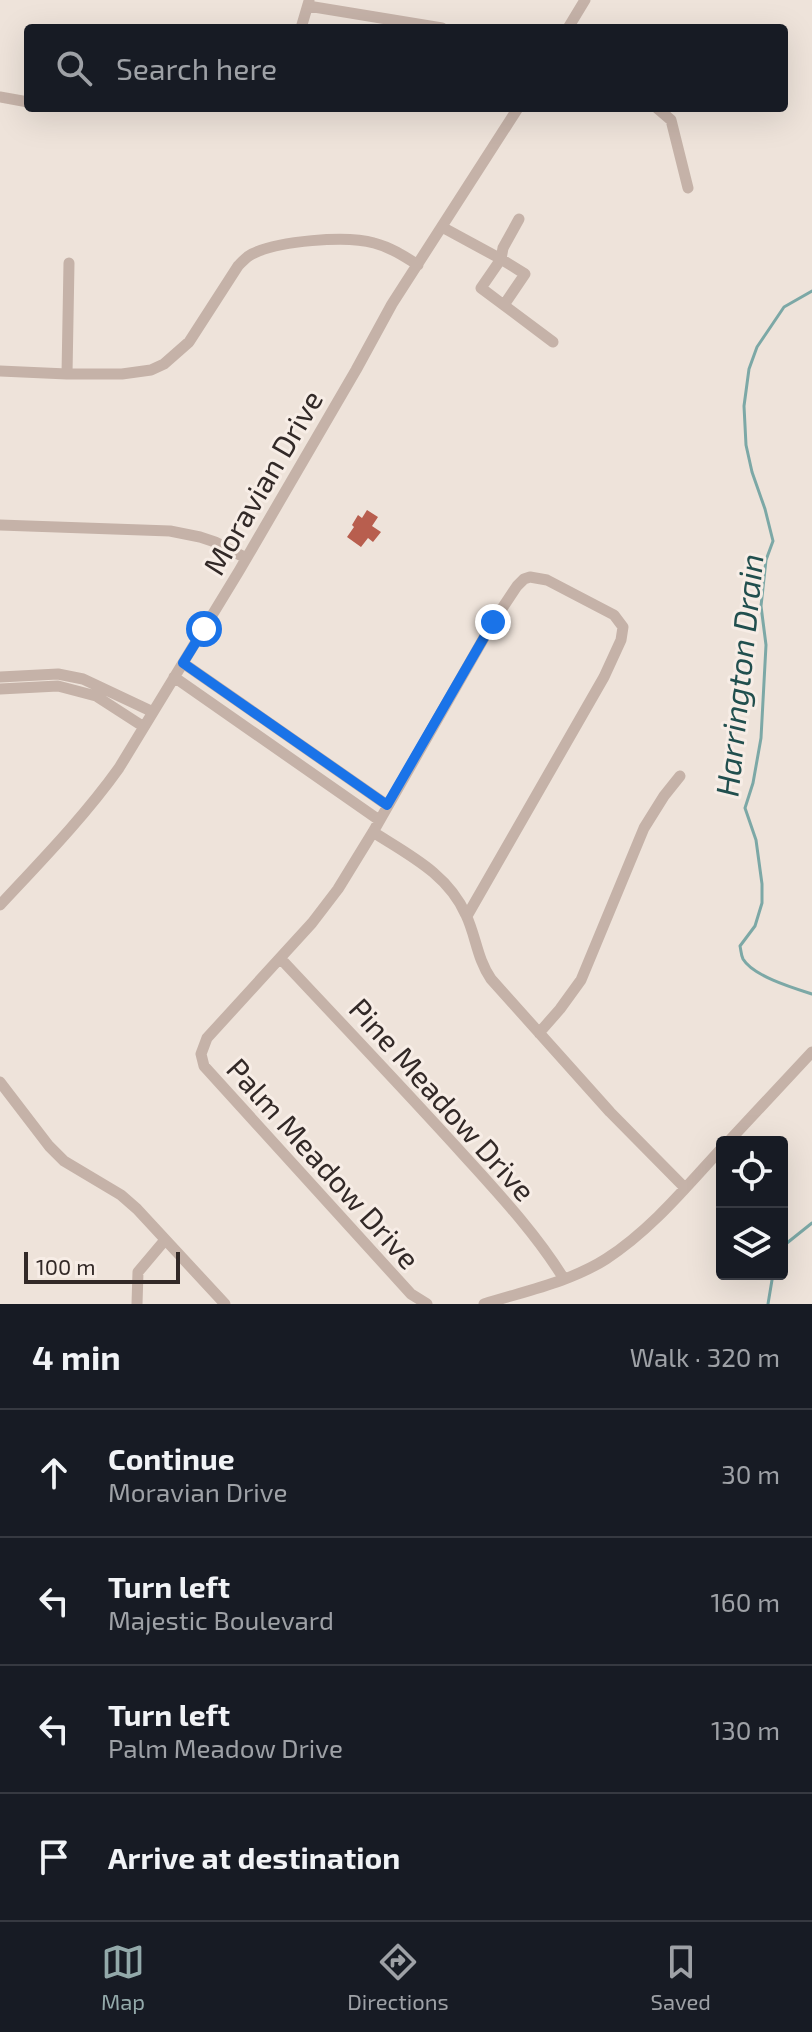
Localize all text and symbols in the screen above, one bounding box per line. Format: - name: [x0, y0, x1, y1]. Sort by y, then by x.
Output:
- search box: [24, 24, 788, 112]
- icon: search: [52, 46, 96, 90]
- text: Search here: [116, 50, 277, 86]
- street label: Moravian Drive: [195, 383, 329, 581]
- water label: Harrington Drain: [706, 552, 771, 798]
- route end: [475, 604, 511, 640]
- route start: [186, 611, 222, 647]
- street label: Pine Meadow Drive: [342, 990, 544, 1208]
- street label: Palm Meadow Drive: [220, 1050, 428, 1276]
- map controls: [716, 1136, 788, 1280]
- button: locate: [716, 1136, 788, 1208]
- button: layers: [716, 1208, 788, 1280]
- scale bar: [24, 1248, 180, 1284]
- text: 100 m: [36, 1253, 95, 1279]
- text: 4 min: [32, 1336, 121, 1377]
- text: Walk · 320 m: [630, 1341, 780, 1372]
- text: Continue: [108, 1440, 235, 1476]
- icon: ahead: [32, 1451, 76, 1495]
- text: 30 m: [721, 1458, 780, 1489]
- text: Moravian Drive: [108, 1476, 287, 1507]
- text: Turn left: [108, 1568, 230, 1604]
- icon: left: [32, 1579, 76, 1623]
- text: 160 m: [711, 1586, 780, 1617]
- text: Majestic Boulevard: [108, 1604, 334, 1635]
- text: Turn left: [108, 1696, 230, 1732]
- icon: left: [32, 1707, 76, 1751]
- text: 130 m: [711, 1714, 780, 1745]
- text: Palm Meadow Drive: [108, 1732, 343, 1763]
- icon: arrive: [32, 1835, 76, 1879]
- text: Arrive at destination: [108, 1839, 400, 1875]
- tab: Map: [101, 1940, 145, 2014]
- tab: Directions: [347, 1940, 449, 2014]
- tab: Saved: [651, 1940, 711, 2014]

